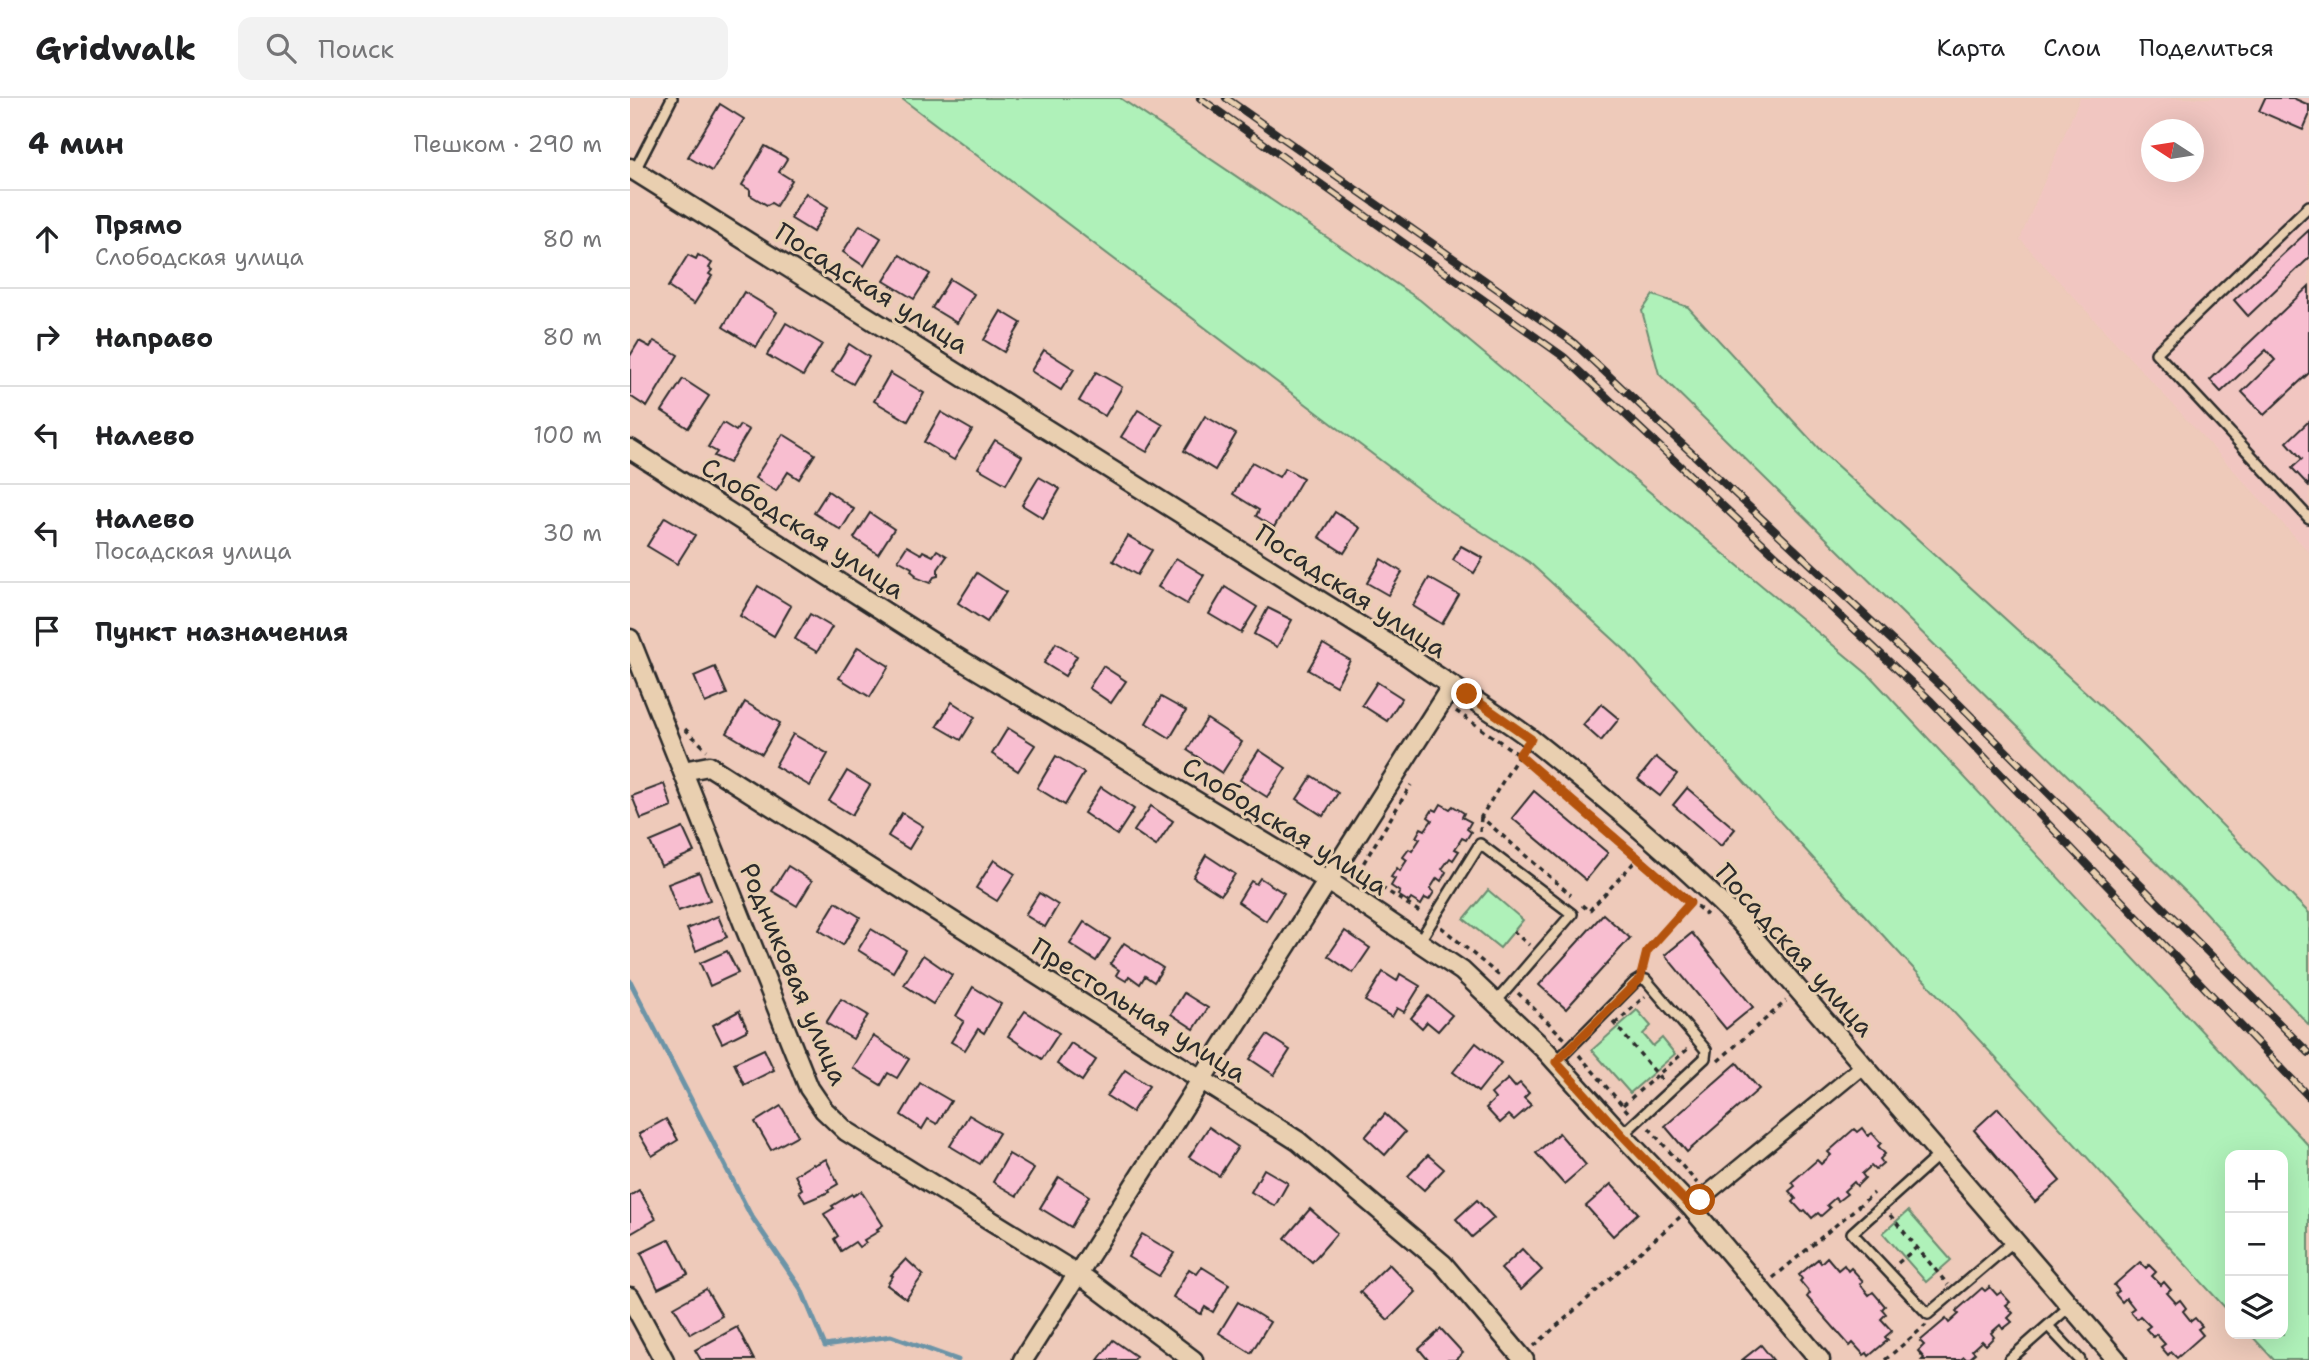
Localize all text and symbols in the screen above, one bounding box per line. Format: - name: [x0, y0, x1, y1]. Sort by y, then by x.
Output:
- search box: [238, 17, 728, 80]
- text: Gridwalk: [35, 26, 196, 71]
- icon: search: [262, 29, 300, 67]
- text: Поиск: [318, 31, 394, 66]
- text: Карта: [1937, 32, 2005, 64]
- text: Слои: [2043, 32, 2101, 64]
- text: Поделиться: [2139, 32, 2274, 64]
- north arrow: [2141, 119, 2204, 182]
- text: 4 мин: [28, 123, 124, 164]
- text: Пешком · 290 m: [414, 129, 602, 159]
- text: Прямо: [95, 207, 183, 242]
- street label: Посадская улица: [769, 214, 976, 361]
- icon: ahead: [28, 220, 66, 258]
- text: 80 m: [543, 224, 602, 254]
- text: Слободская улица: [95, 242, 304, 272]
- icon: right: [28, 318, 66, 356]
- text: Направо: [95, 320, 213, 355]
- text: 80 m: [543, 322, 602, 352]
- icon: left: [28, 416, 66, 454]
- text: Налево: [95, 418, 195, 453]
- text: 100 m: [533, 420, 602, 450]
- street label: Слободская улица: [695, 449, 912, 607]
- text: Налево: [95, 501, 195, 536]
- icon: left: [28, 514, 66, 552]
- street label: Посадская улица: [1249, 515, 1454, 666]
- text: 30 m: [543, 518, 602, 548]
- text: Посадская улица: [95, 536, 291, 566]
- icon: arrive: [28, 612, 66, 650]
- text: Пункт назначения: [95, 614, 348, 649]
- route end: [1451, 678, 1482, 709]
- street label: Слободская улица: [1176, 748, 1395, 903]
- street label: Посадская улица: [1708, 855, 1883, 1044]
- street label: Родниковая улица: [732, 857, 857, 1090]
- street label: Престольная улица: [1025, 929, 1253, 1090]
- map controls: [2225, 1150, 2288, 1339]
- button: +: [2225, 1150, 2288, 1213]
- route start: [1684, 1184, 1715, 1215]
- button: −: [2225, 1213, 2288, 1276]
- button: layers: [2225, 1276, 2288, 1339]

